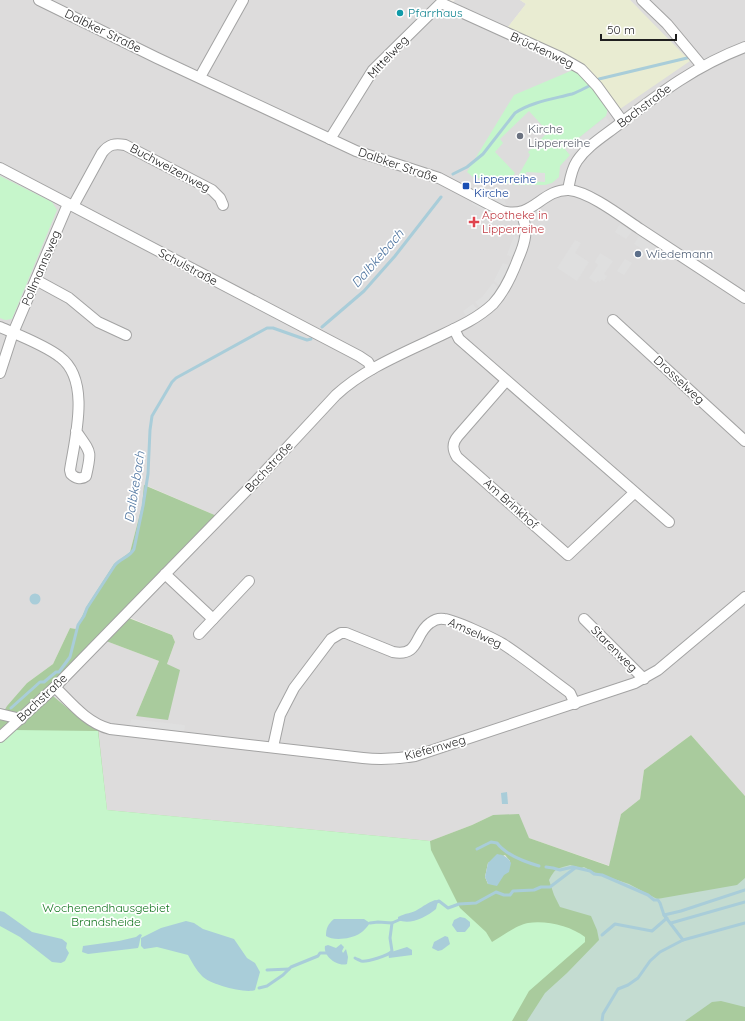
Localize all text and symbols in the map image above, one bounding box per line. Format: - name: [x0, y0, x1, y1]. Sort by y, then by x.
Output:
- place label: Pfarrhaus: [408, 5, 463, 20]
- street label: Dalbker Straße: [62, 6, 144, 56]
- marker: Pfarrhaus: [395, 8, 405, 18]
- scale bar: [601, 16, 676, 42]
- text: 50 m: [607, 22, 635, 37]
- street label: Brückenweg: [508, 28, 576, 71]
- street label: Mittelweg: [364, 32, 411, 81]
- street label: Bachstraße: [614, 80, 674, 131]
- place label: Kirche Lipperreihe: [528, 121, 590, 150]
- marker: Kirche Lipperreihe: [515, 131, 525, 141]
- street label: Buchweizenweg: [128, 140, 213, 195]
- street label: Dalbker Straße: [356, 144, 440, 185]
- place label: Lipperreihe Kirche: [474, 171, 536, 200]
- marker: Lipperreihe Kirche: [461, 181, 471, 191]
- place label: Apotheke in Lipperreihe: [482, 207, 548, 236]
- marker: Apotheke in Lipperreihe: [469, 217, 479, 227]
- water label: Dalbkebach: [347, 225, 407, 290]
- street label: Pollmannsweg: [18, 228, 63, 308]
- street label: Schulstraße: [156, 245, 221, 289]
- place label: Wiedemann: [646, 246, 713, 261]
- marker: Wiedemann: [633, 249, 643, 259]
- street label: Drosselweg: [651, 352, 708, 407]
- street label: Bachstraße: [241, 438, 296, 495]
- water label: Dalbkebach: [120, 450, 148, 524]
- street label: Am Brinkhof: [481, 475, 542, 533]
- street label: Amselweg: [446, 614, 504, 651]
- street label: Starenweg: [588, 622, 641, 675]
- street label: Bachstraße: [13, 670, 70, 725]
- street label: Kiefernweg: [403, 732, 467, 763]
- park label: Wochenendhausgebiet Brandsheide: [42, 900, 170, 929]

